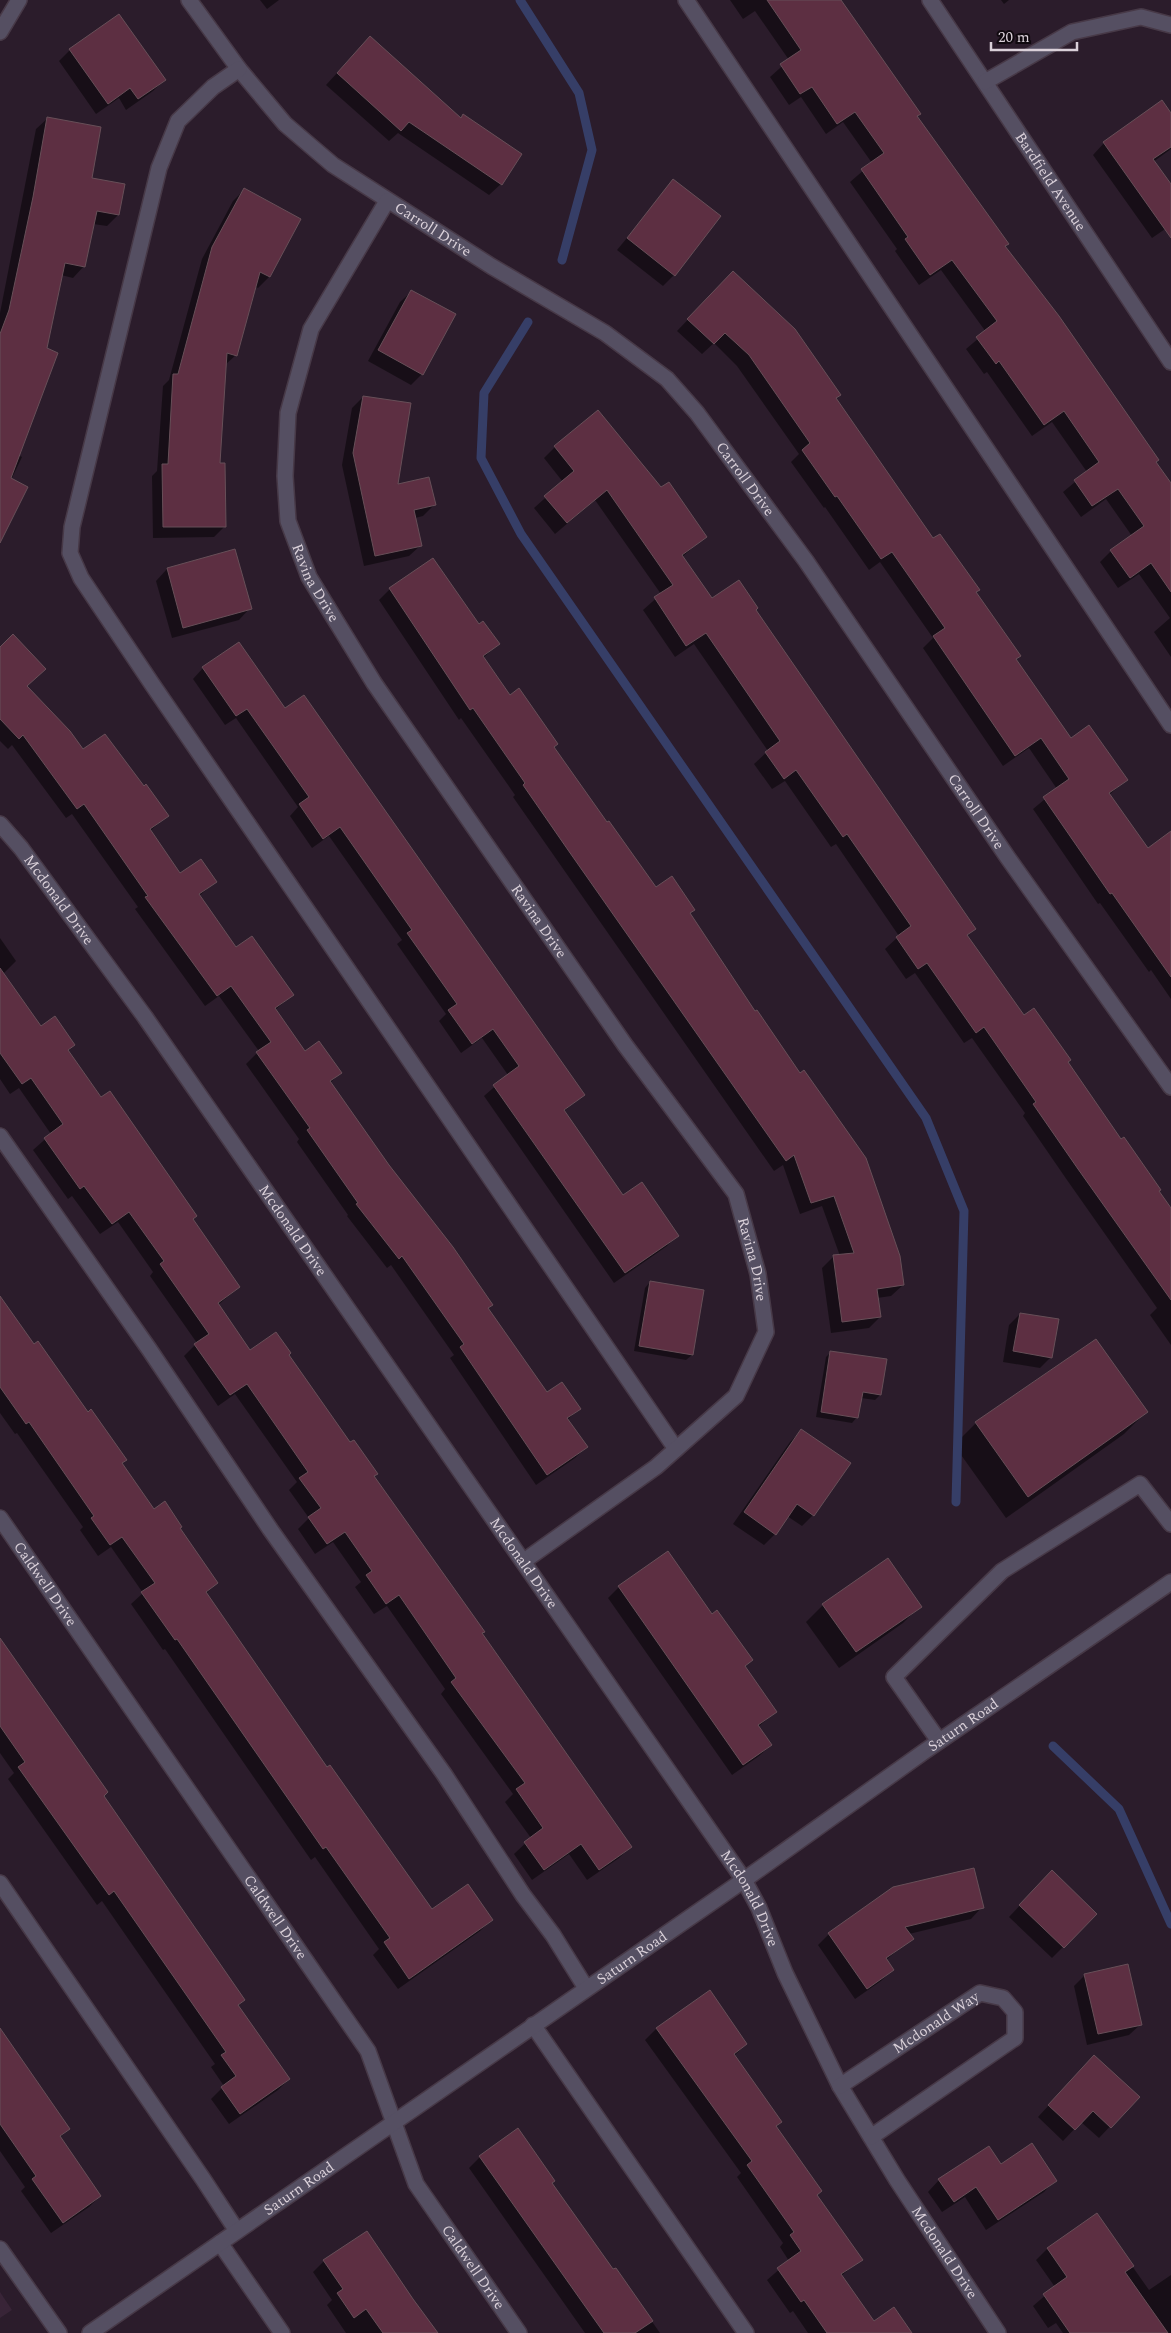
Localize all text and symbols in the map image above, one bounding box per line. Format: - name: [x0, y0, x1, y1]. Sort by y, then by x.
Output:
- scale bar: [991, 20, 1077, 52]
- text: 20 m: [998, 26, 1030, 49]
- street label: Bardfield Avenue: [1009, 128, 1092, 236]
- street label: Carroll Drive: [390, 196, 476, 263]
- street label: Carroll Drive: [710, 437, 780, 521]
- street label: Ravina Drive: [286, 540, 345, 627]
- street label: Carroll Drive: [942, 769, 1010, 854]
- street label: Mcdonald Drive: [17, 850, 100, 950]
- street label: Ravina Drive: [505, 880, 573, 963]
- street label: Mcdonald Drive: [252, 1180, 333, 1281]
- street label: Ravina Drive: [731, 1215, 773, 1303]
- street label: Mcdonald Drive: [483, 1513, 564, 1614]
- street label: Caldwell Drive: [7, 1537, 83, 1631]
- street label: Saturn Road: [923, 1693, 1004, 1758]
- street label: Mcdonald Drive: [714, 1845, 784, 1950]
- street label: Caldwell Drive: [238, 1870, 313, 1965]
- street label: Saturn Road: [592, 1925, 672, 1991]
- street label: Mcdonald Way: [888, 1985, 985, 2060]
- street label: Saturn Road: [259, 2156, 339, 2221]
- street label: Mcdonald Drive: [905, 2201, 983, 2304]
- street label: Caldwell Drive: [435, 2220, 511, 2315]

